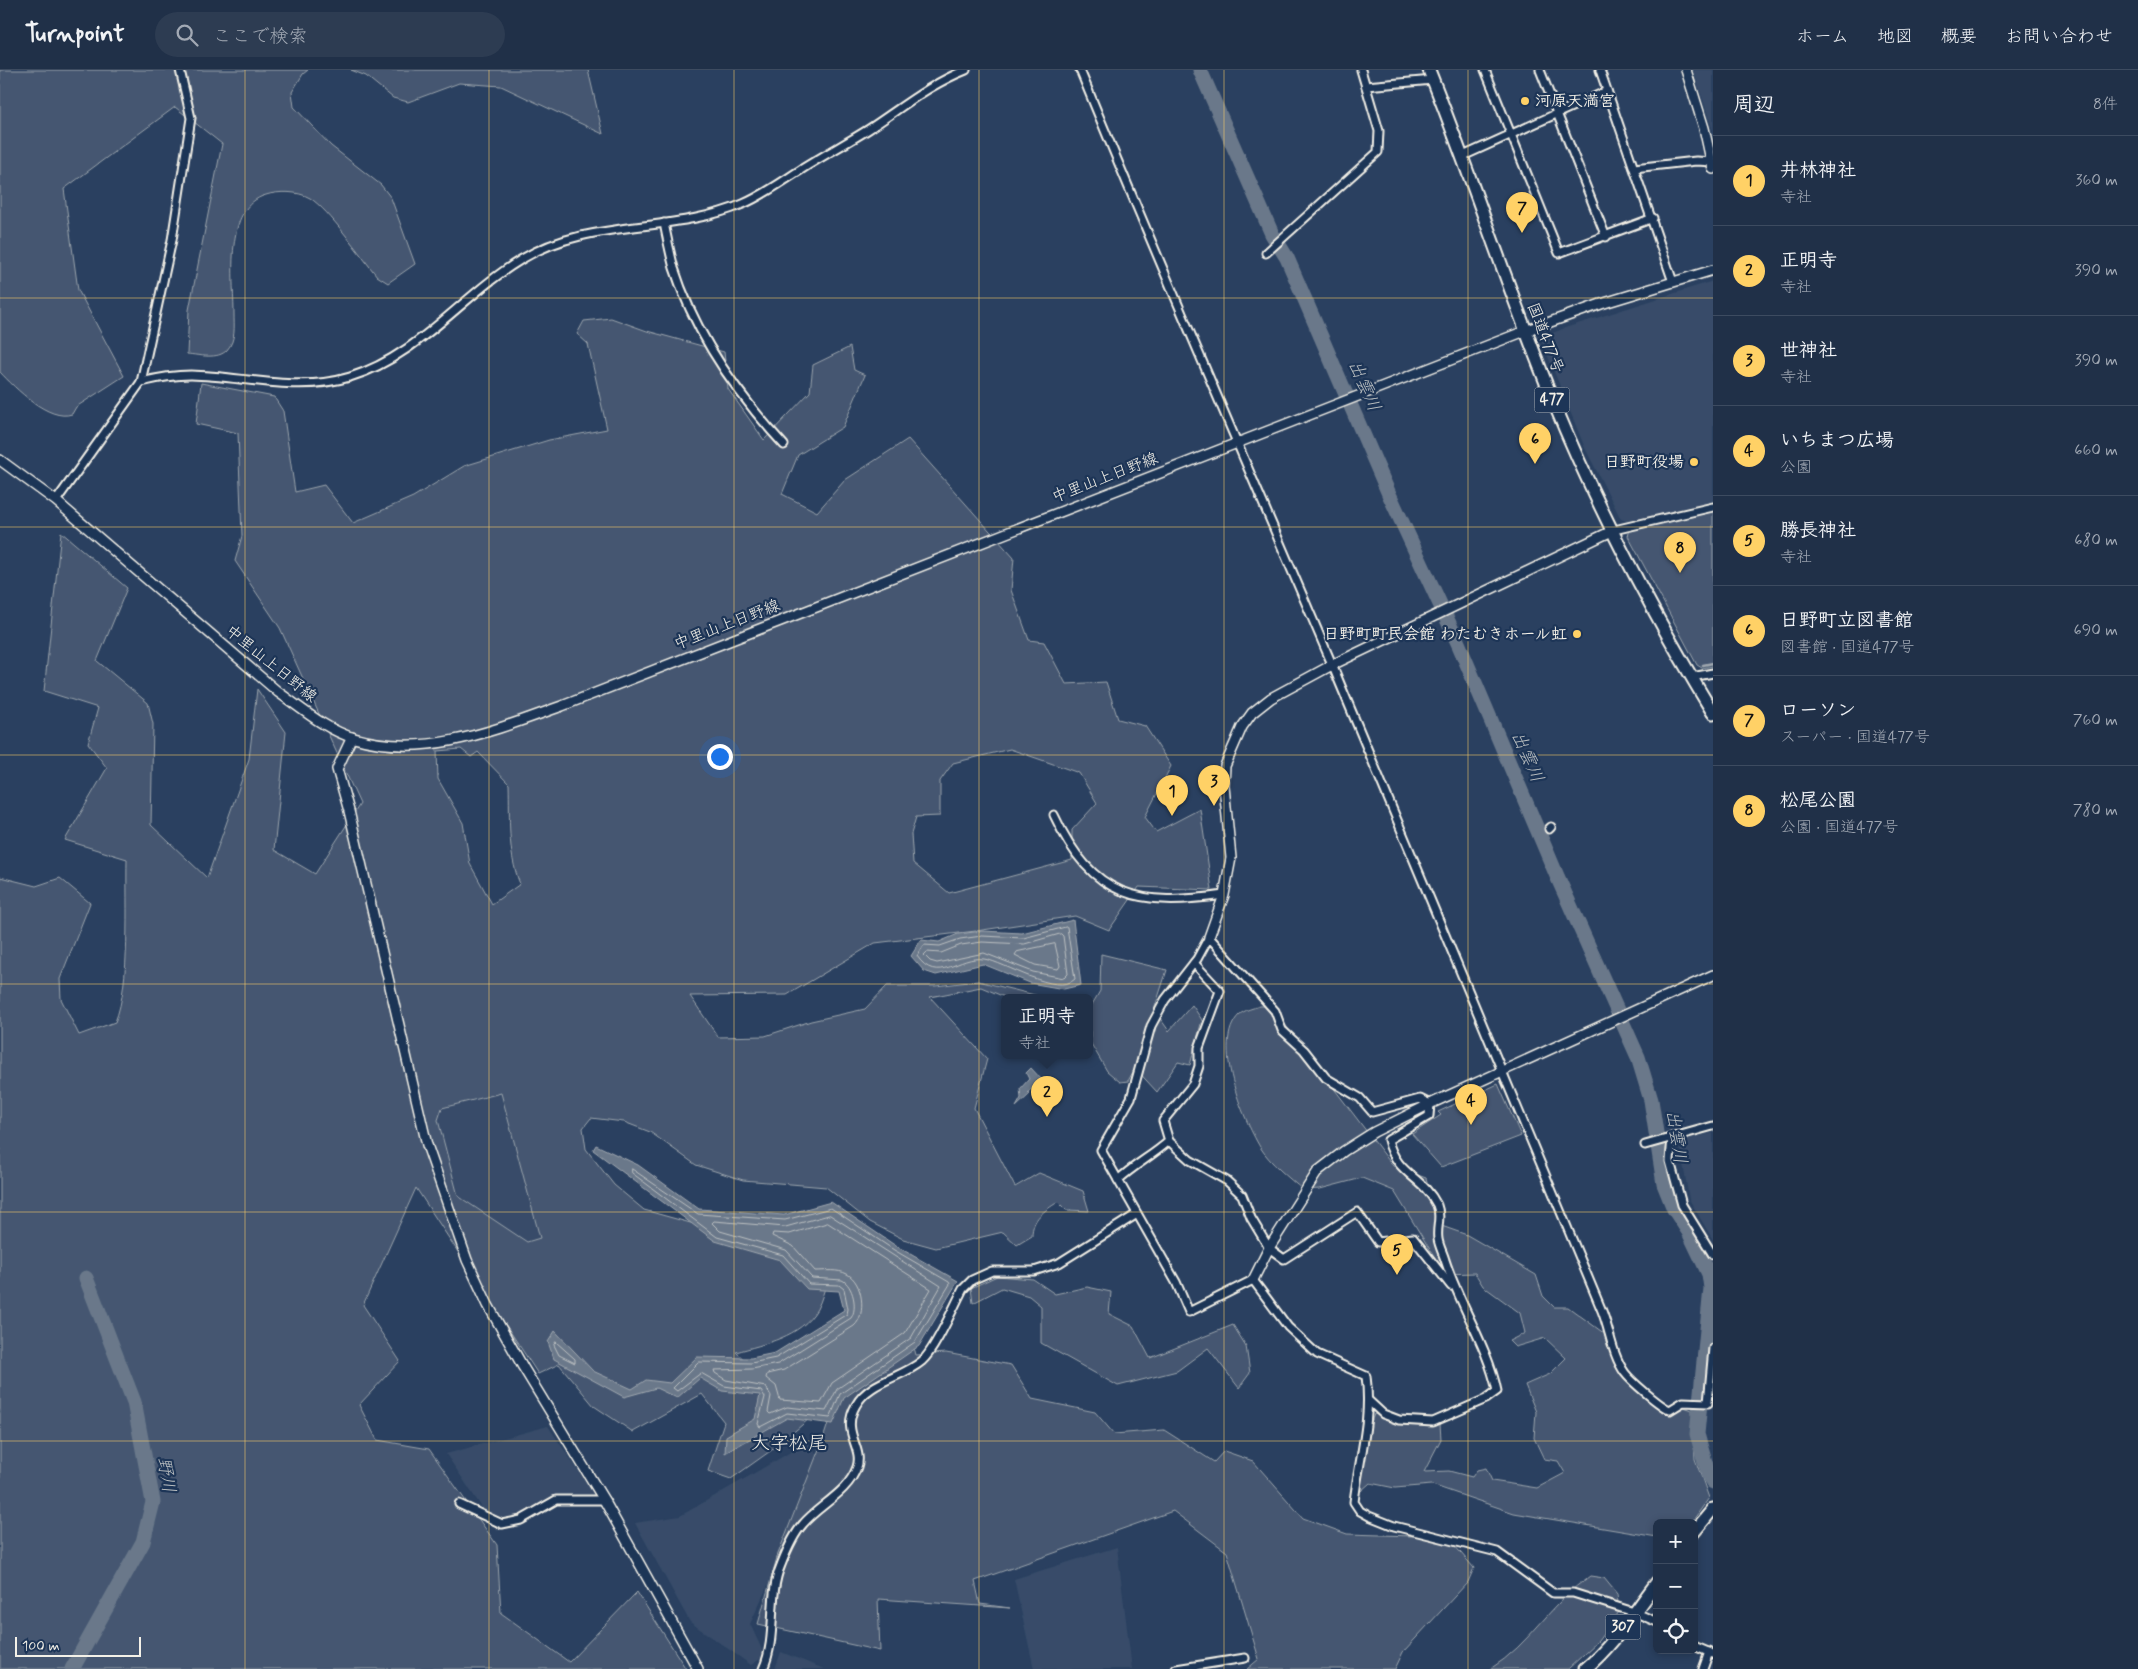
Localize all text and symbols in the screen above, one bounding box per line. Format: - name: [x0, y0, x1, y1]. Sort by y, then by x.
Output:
- search box: [155, 12, 505, 57]
- text: Turnpoint: [25, 19, 125, 50]
- icon: search: [173, 21, 201, 49]
- text: ここで検索: [213, 24, 308, 49]
- text: ホーム: [1796, 25, 1849, 49]
- text: 地図: [1877, 25, 1913, 49]
- text: 概要: [1941, 25, 1977, 49]
- text: お問い合わせ: [2005, 25, 2113, 49]
- place label: 河原天満宮: [1535, 91, 1615, 112]
- text: 周辺: [1733, 91, 1775, 119]
- text: 8件: [2093, 94, 2118, 115]
- marker: 河原天満宮: [1519, 95, 1531, 107]
- text: 井林神社: [1780, 158, 1856, 183]
- text: 1: [1745, 170, 1753, 191]
- text: 360 m: [2075, 170, 2118, 191]
- text: 寺社: [1780, 187, 1812, 208]
- pin: 7: [1506, 192, 1538, 233]
- text: 正明寺: [1780, 248, 1837, 273]
- text: 2: [1745, 260, 1753, 281]
- text: 390 m: [2075, 260, 2118, 281]
- text: 寺社: [1780, 277, 1812, 298]
- street label: 国道477号: [1522, 300, 1568, 376]
- text: 世神社: [1780, 338, 1837, 363]
- text: 3: [1745, 350, 1753, 371]
- text: 390 m: [2075, 350, 2118, 371]
- water label: 出雲川: [1342, 356, 1386, 416]
- text: 寺社: [1780, 367, 1812, 388]
- road number: 477: [1534, 388, 1570, 412]
- pin: 6: [1519, 423, 1551, 464]
- text: いちまつ広場: [1780, 428, 1894, 453]
- text: 4: [1744, 440, 1754, 461]
- text: 660 m: [2074, 440, 2118, 461]
- street label: 中里山上日野線: [1049, 448, 1161, 508]
- place label: 日野町役場: [1604, 452, 1684, 473]
- marker: 日野町役場: [1688, 456, 1700, 468]
- text: 公園: [1780, 457, 1812, 478]
- text: 勝長神社: [1780, 518, 1856, 543]
- text: 5: [1744, 530, 1754, 551]
- text: 680 m: [2074, 530, 2118, 551]
- pin: 8: [1664, 532, 1696, 573]
- text: 寺社: [1780, 547, 1812, 568]
- street label: 中里山上日野線: [671, 595, 783, 655]
- text: 日野町立図書館: [1780, 608, 1913, 633]
- text: 6: [1745, 620, 1753, 641]
- text: 690 m: [2074, 620, 2118, 641]
- street label: 中里山上日野線: [221, 621, 321, 707]
- place label: 日野町町民会館 わたむきホール虹: [1323, 624, 1567, 645]
- marker: 日野町町民会館 わたむきホール虹: [1571, 628, 1583, 640]
- text: 図書館 · 国道477号: [1780, 637, 1915, 658]
- text: ローソン: [1780, 698, 1856, 723]
- text: 7: [1744, 710, 1754, 731]
- text: 760 m: [2073, 710, 2118, 731]
- water label: 出雲川: [1505, 727, 1549, 787]
- text: スーパー · 国道477号: [1780, 727, 1930, 748]
- your location: [707, 744, 733, 770]
- pin: 3: [1198, 765, 1230, 806]
- pin: 1: [1156, 775, 1188, 816]
- text: 松尾公園: [1780, 788, 1856, 813]
- text: 8: [1744, 800, 1754, 821]
- text: 780 m: [2073, 800, 2118, 821]
- text: 公園 · 国道477号: [1780, 817, 1899, 838]
- popup: [1001, 994, 1093, 1059]
- text: 正明寺: [1018, 1004, 1076, 1029]
- text: 寺社: [1018, 1033, 1051, 1054]
- pin: 2: [1031, 1076, 1063, 1117]
- pin: 4: [1455, 1084, 1487, 1125]
- water label: 出雲川: [1660, 1108, 1692, 1166]
- pin: 5: [1381, 1234, 1413, 1275]
- district label: 大字松尾: [751, 1431, 827, 1456]
- water label: 野川: [151, 1455, 181, 1495]
- map controls: [1653, 1519, 1698, 1654]
- button: +: [1653, 1519, 1698, 1564]
- button: −: [1653, 1564, 1698, 1609]
- button: locate: [1653, 1609, 1698, 1654]
- road number: 307: [1606, 1614, 1640, 1640]
- scale bar: [15, 1634, 141, 1657]
- text: 100 m: [22, 1637, 60, 1655]

